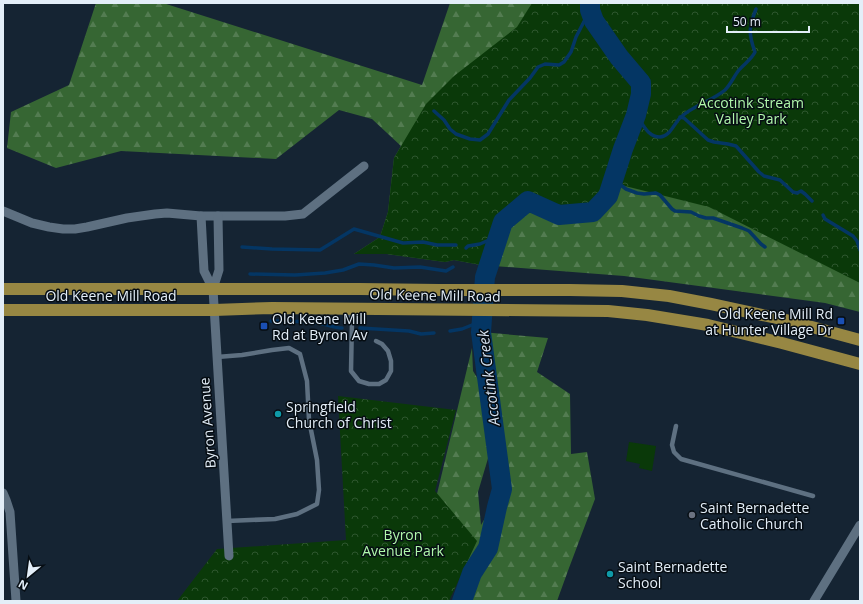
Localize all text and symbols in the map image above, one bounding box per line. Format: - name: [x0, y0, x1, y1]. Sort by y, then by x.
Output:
- scale bar: [727, 8, 809, 34]
- text: 50 m: [733, 13, 761, 30]
- park label: Accotink Stream Valley Park: [698, 93, 804, 128]
- street label: Old Keene Mill Road: [369, 284, 501, 306]
- street label: Old Keene Mill Road: [45, 286, 177, 305]
- place label: Old Keene Mill Rd at Hunter Village Dr: [705, 304, 833, 339]
- place label: Old Keene Mill Rd at Byron Av: [272, 309, 368, 344]
- marker: Old Keene Mill Rd at Hunter Village Dr: [836, 316, 846, 326]
- marker: Old Keene Mill Rd at Byron Av: [259, 321, 269, 331]
- water label: Accotink Creek: [472, 328, 504, 428]
- street label: Byron Avenue: [194, 377, 220, 469]
- place label: Springfield Church of Christ: [286, 397, 392, 432]
- marker: Springfield Church of Christ: [273, 409, 283, 419]
- place label: Saint Bernadette Catholic Church: [700, 498, 810, 533]
- marker: Saint Bernadette Catholic Church: [687, 510, 697, 520]
- park label: Byron Avenue Park: [362, 525, 444, 560]
- north arrow: [8, 556, 48, 596]
- place label: Saint Bernadette School: [618, 557, 728, 592]
- marker: Saint Bernadette School: [605, 569, 615, 579]
- text: N: [15, 576, 30, 594]

